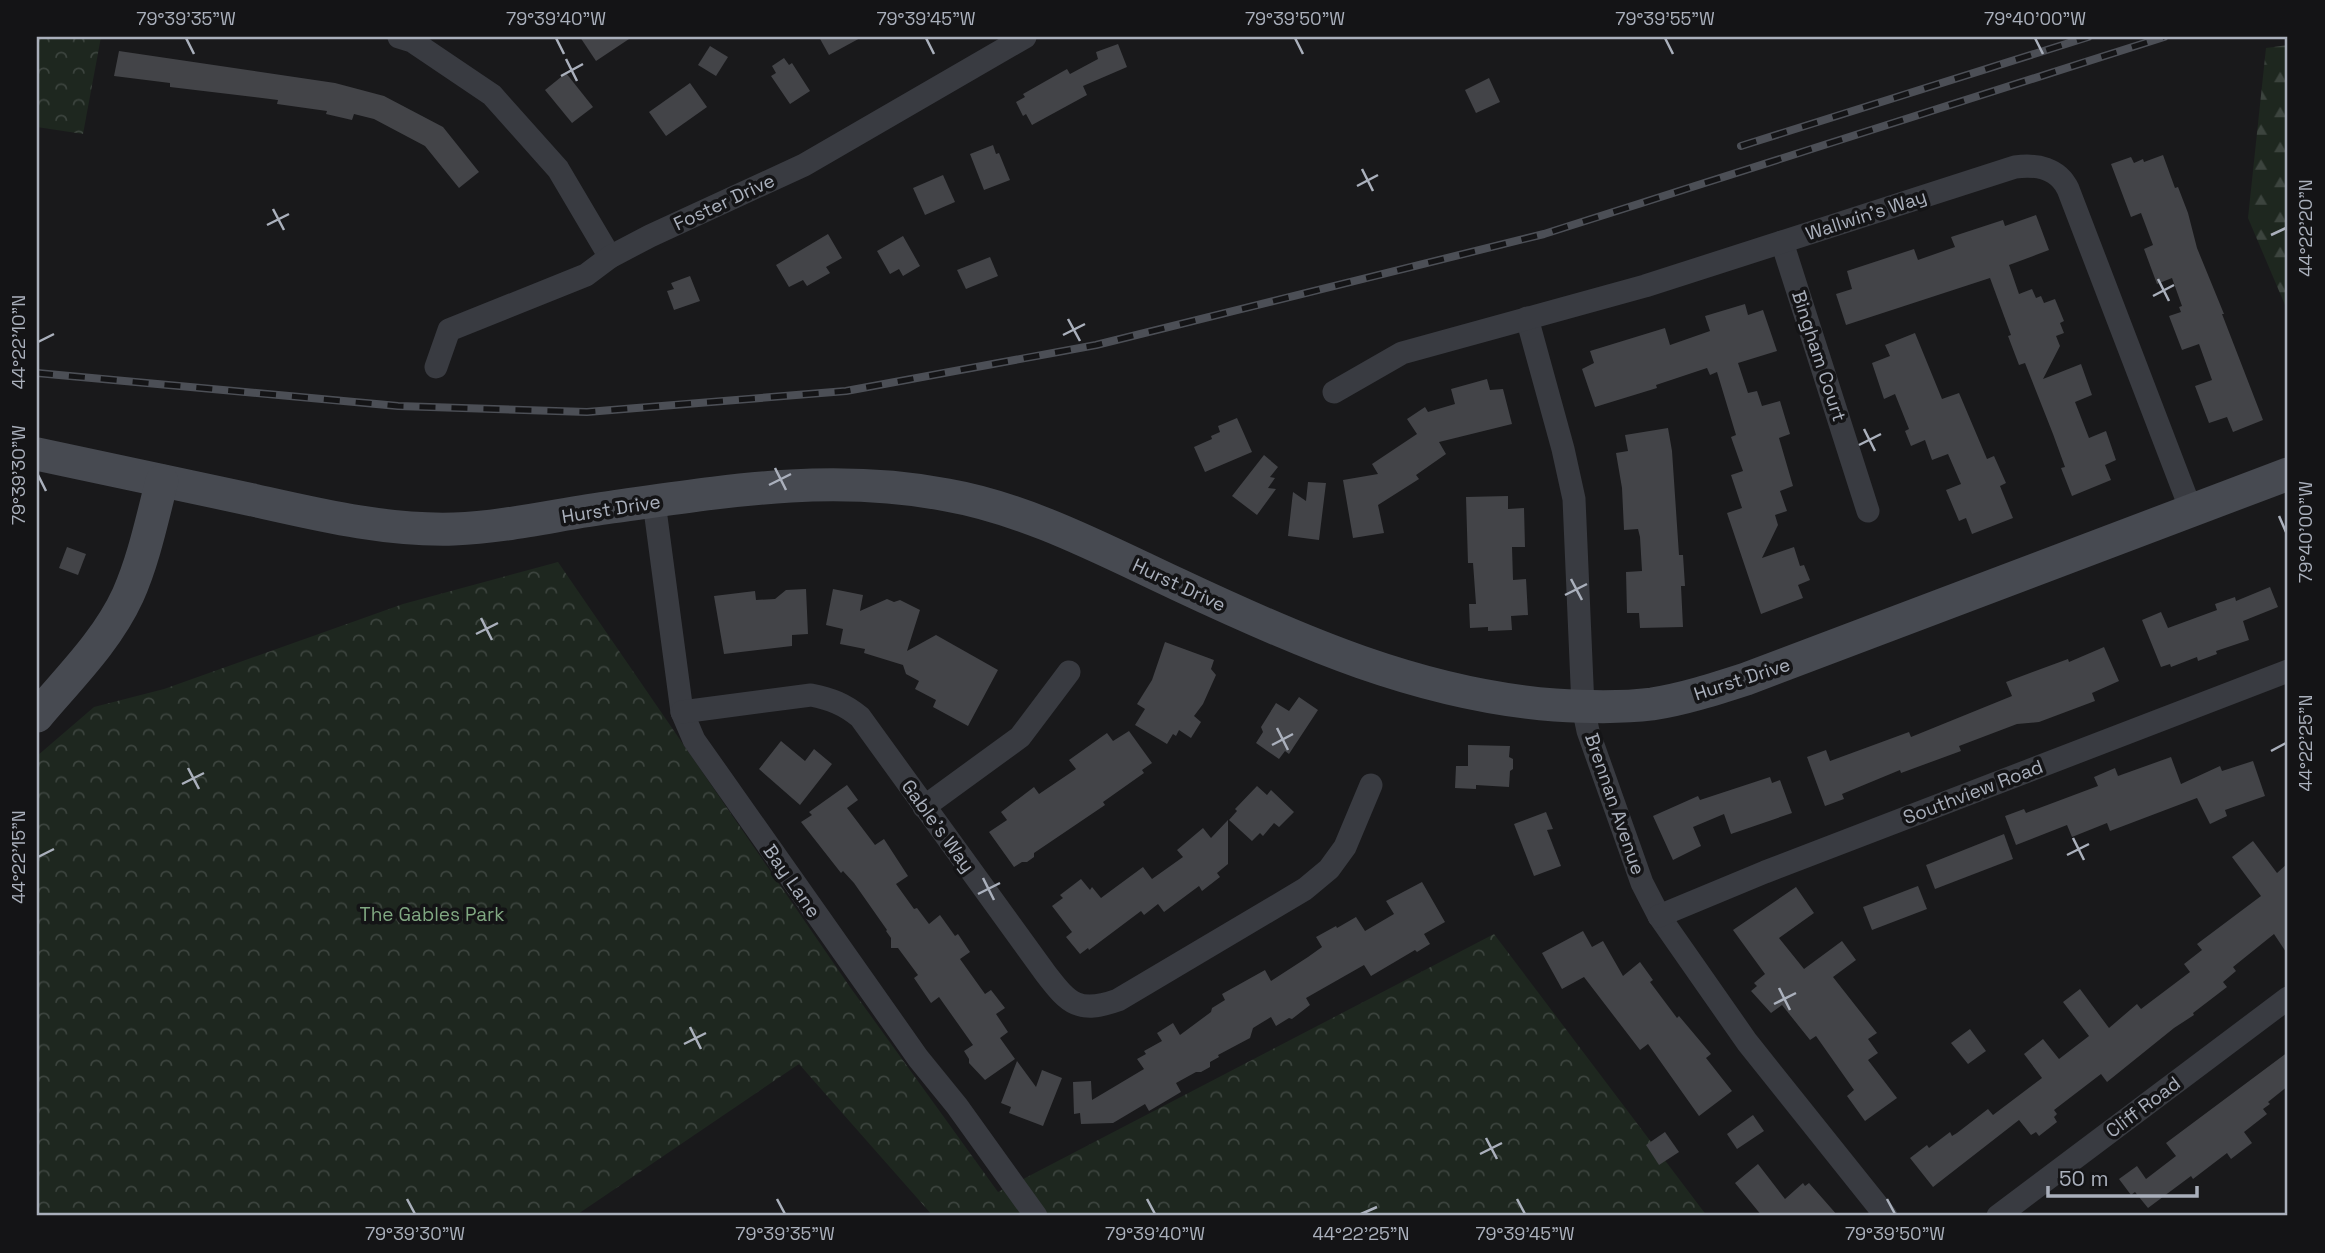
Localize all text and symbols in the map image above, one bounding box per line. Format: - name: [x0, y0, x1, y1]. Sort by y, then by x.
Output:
- text: 79°39'35"W: [136, 7, 236, 30]
- text: 79°39'40"W: [506, 7, 606, 30]
- text: 79°39'45"W: [876, 7, 976, 30]
- text: 79°39'50"W: [1245, 7, 1345, 30]
- text: 79°39'55"W: [1615, 7, 1715, 30]
- text: 79°40'00"W: [1984, 7, 2086, 30]
- street label: Foster Drive: [669, 168, 779, 236]
- text: 44°22'20"N: [2294, 179, 2317, 277]
- street label: Wallwin's Way: [1802, 184, 1930, 246]
- street label: Bingham Court: [1786, 287, 1852, 425]
- text: 44°22'10"N: [7, 295, 30, 389]
- text: 79°39'30"W: [7, 425, 30, 525]
- text: 79°40'00"W: [2294, 481, 2317, 583]
- street label: Hurst Drive: [560, 489, 662, 529]
- street label: Hurst Drive: [1128, 553, 1230, 617]
- street label: Hurst Drive: [1691, 652, 1793, 706]
- text: 44°22'25"N: [2294, 695, 2317, 791]
- street label: Brennan Avenue: [1579, 730, 1651, 878]
- street label: Southview Road: [1900, 754, 2046, 830]
- street label: Gable's Way: [896, 774, 980, 878]
- text: 44°22'15"N: [7, 810, 30, 904]
- street label: Bay Lane: [758, 839, 826, 923]
- park label: The Gables Park: [360, 902, 504, 927]
- street label: Cliff Road: [2101, 1071, 2185, 1143]
- scale bar: [2048, 1155, 2197, 1199]
- text: 50 m: [2059, 1165, 2109, 1192]
- text: 79°39'30"W: [365, 1222, 465, 1245]
- text: 79°39'35"W: [735, 1222, 835, 1245]
- text: 79°39'40"W: [1105, 1222, 1205, 1245]
- text: 44°22'25"N: [1313, 1222, 1409, 1245]
- text: 79°39'45"W: [1475, 1222, 1575, 1245]
- text: 79°39'50"W: [1845, 1222, 1945, 1245]

